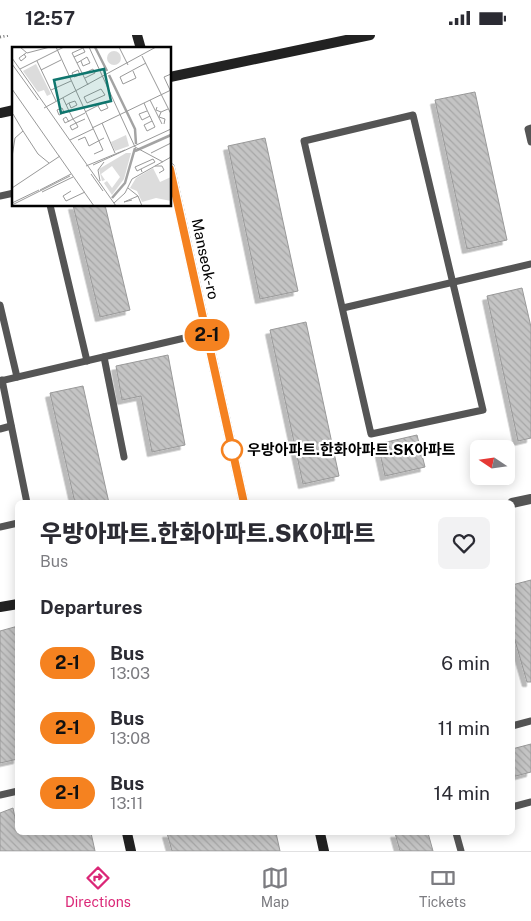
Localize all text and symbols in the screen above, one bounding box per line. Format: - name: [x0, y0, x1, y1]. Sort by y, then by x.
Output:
- text: 12:57: [25, 7, 75, 29]
- inset map: [12, 47, 171, 206]
- street label: Manseok-ro: [189, 217, 222, 301]
- line badge: 2-1: [178, 319, 236, 351]
- text: 2-1: [195, 324, 219, 345]
- marker: 우방아파트.한화아파트.SK아파트: [221, 439, 243, 461]
- north arrow: [470, 440, 515, 485]
- map controls: [470, 440, 515, 485]
- place label: 우방아파트.한화아파트.SK아파트: [247, 441, 456, 458]
- button: heart: [438, 517, 490, 569]
- text: 우방아파트.한화아파트.SK아파트: [40, 519, 375, 547]
- text: Bus: [40, 552, 68, 571]
- text: Departures: [40, 596, 143, 618]
- text: Bus: [110, 642, 144, 664]
- text: 2-1: [55, 652, 80, 673]
- text: 6 min: [441, 652, 490, 674]
- text: 13:03: [110, 664, 150, 683]
- text: Bus: [110, 707, 144, 729]
- text: 2-1: [55, 717, 80, 738]
- text: 11 min: [438, 717, 490, 739]
- text: 13:08: [110, 729, 150, 748]
- text: Bus: [110, 772, 144, 794]
- text: 2-1: [55, 782, 80, 803]
- text: 14 min: [433, 782, 490, 804]
- text: 13:11: [110, 794, 143, 813]
- tab: Directions: [65, 864, 131, 910]
- tab: Map: [261, 864, 289, 910]
- tab: Tickets: [419, 864, 466, 910]

